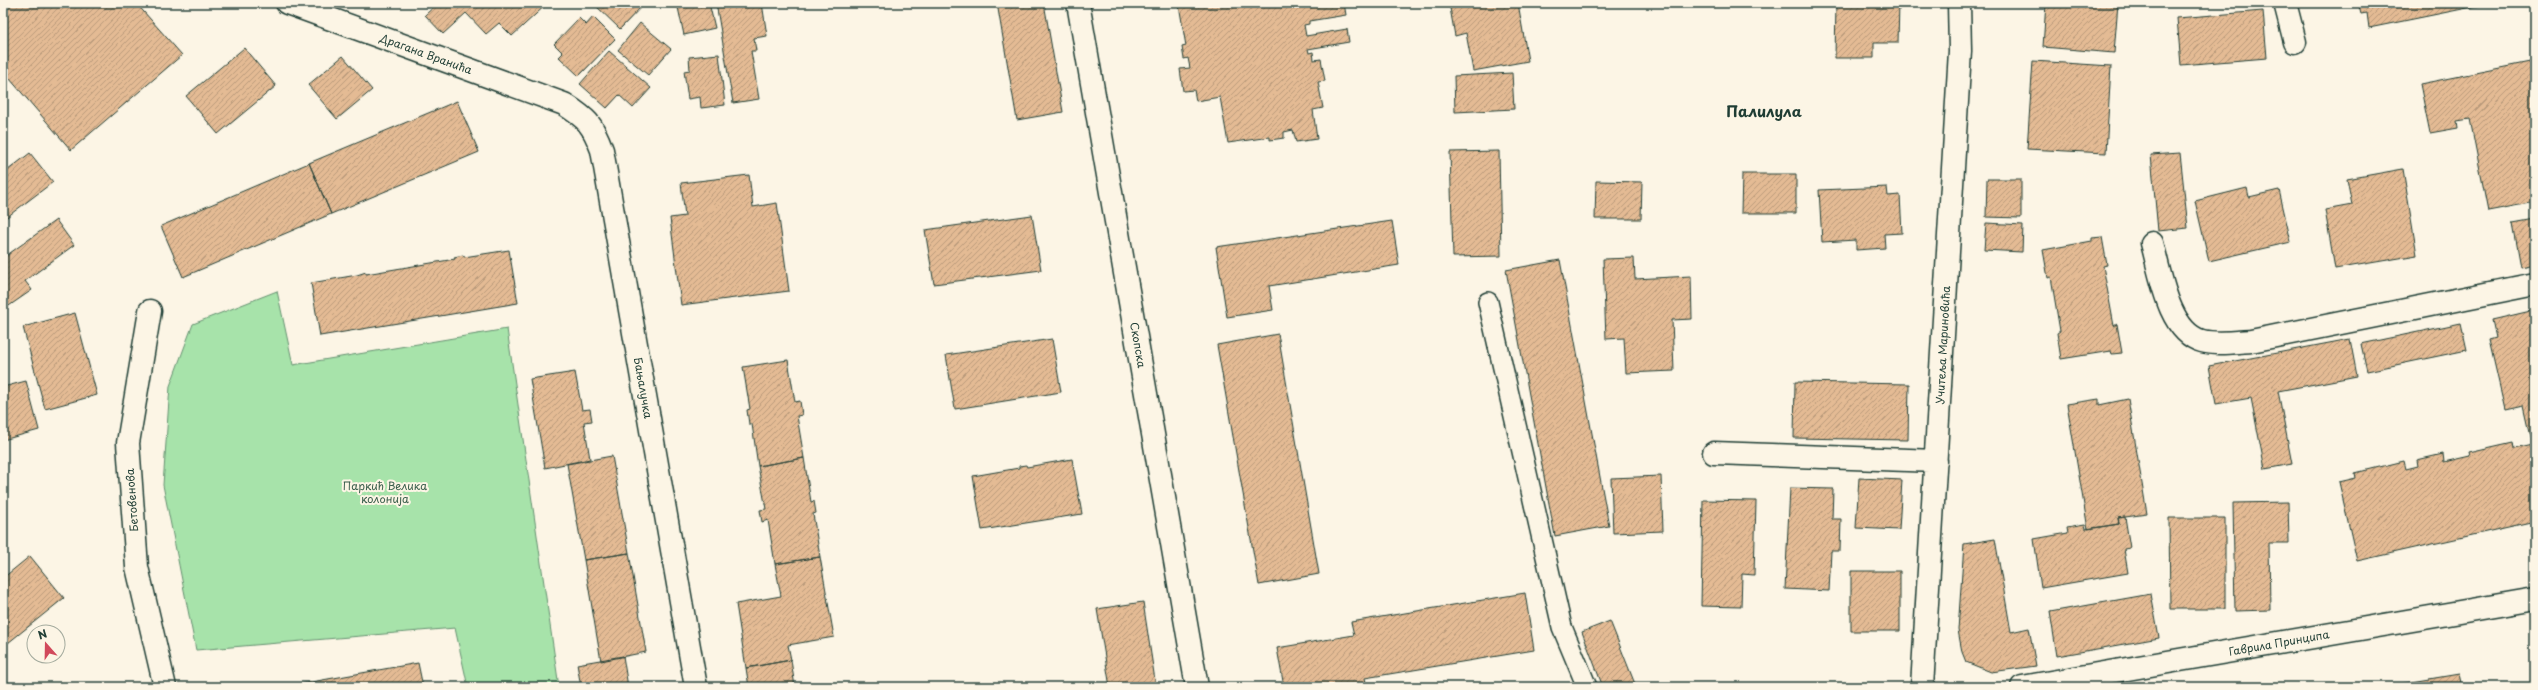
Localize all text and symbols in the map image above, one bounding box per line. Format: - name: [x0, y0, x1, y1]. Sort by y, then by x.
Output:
- street label: Драгана Вранића: [377, 29, 475, 78]
- district label: Палилула: [1726, 99, 1802, 122]
- street label: Учитеља Мариновића: [1931, 285, 1954, 405]
- street label: Скопска: [1126, 321, 1151, 369]
- street label: Бањалучка: [630, 356, 657, 420]
- street label: Бетовенова: [121, 468, 142, 532]
- park label: Паркић Велика колонија: [343, 477, 427, 507]
- north arrow: [26, 624, 66, 664]
- text: N: [35, 625, 50, 644]
- street label: Гаврила Принципа: [2227, 625, 2331, 660]

